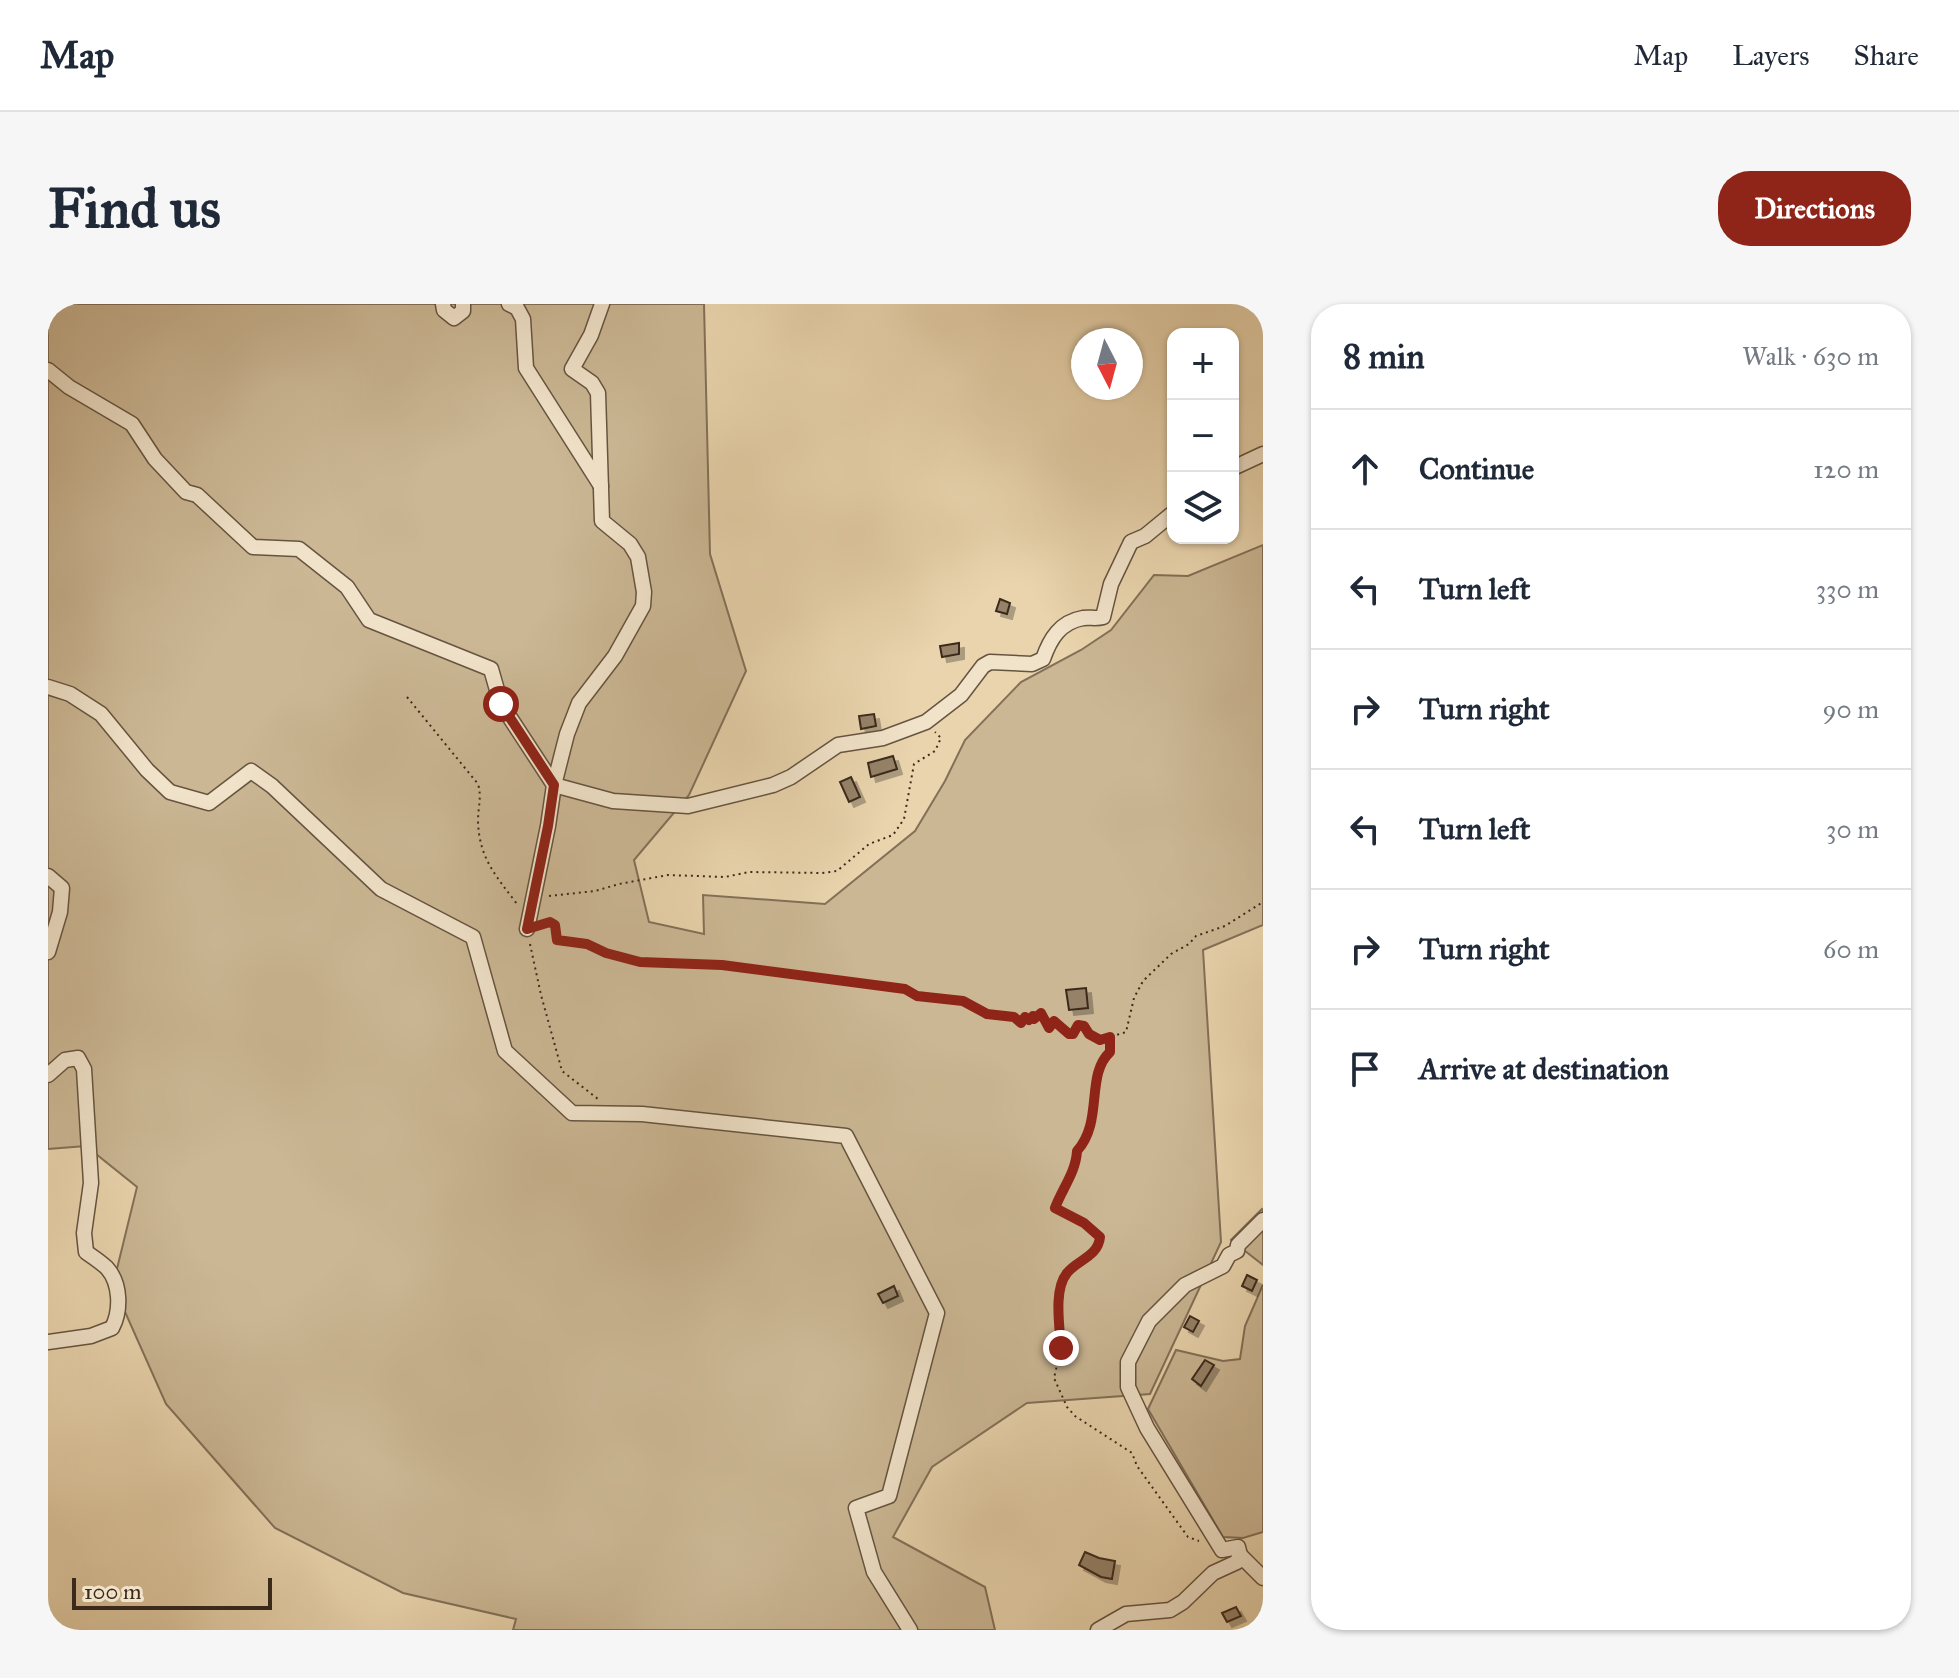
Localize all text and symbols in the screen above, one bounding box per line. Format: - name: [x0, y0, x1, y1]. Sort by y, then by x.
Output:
- text: Map: [40, 32, 114, 78]
- text: Map: [1633, 38, 1688, 73]
- text: Layers: [1732, 38, 1810, 73]
- text: Share: [1854, 38, 1919, 73]
- button: Directions: [1718, 171, 1911, 246]
- text: Find us: [48, 174, 221, 242]
- north arrow: [1071, 328, 1143, 400]
- map controls: [1167, 328, 1239, 544]
- button: +: [1167, 328, 1239, 400]
- text: 8 min: [1343, 336, 1425, 377]
- text: Walk · 630 m: [1742, 340, 1879, 372]
- button: −: [1167, 400, 1239, 472]
- icon: ahead: [1343, 447, 1387, 491]
- text: Continue: [1419, 451, 1534, 487]
- text: 120 m: [1813, 453, 1879, 485]
- button: layers: [1167, 472, 1239, 544]
- icon: left: [1343, 567, 1387, 611]
- text: Turn left: [1419, 571, 1530, 607]
- text: 330 m: [1816, 573, 1879, 605]
- route start: [483, 686, 519, 722]
- icon: right: [1343, 687, 1387, 731]
- text: Turn right: [1419, 691, 1550, 727]
- text: 90 m: [1822, 693, 1879, 725]
- icon: left: [1343, 807, 1387, 851]
- text: Turn left: [1419, 811, 1530, 847]
- text: 30 m: [1826, 813, 1879, 845]
- icon: right: [1343, 927, 1387, 971]
- text: Turn right: [1419, 931, 1550, 967]
- text: 60 m: [1823, 933, 1879, 965]
- icon: arrive: [1343, 1047, 1387, 1091]
- text: Arrive at destination: [1419, 1051, 1669, 1087]
- route end: [1043, 1330, 1079, 1366]
- scale bar: [72, 1574, 272, 1610]
- text: 100 m: [84, 1578, 141, 1605]

